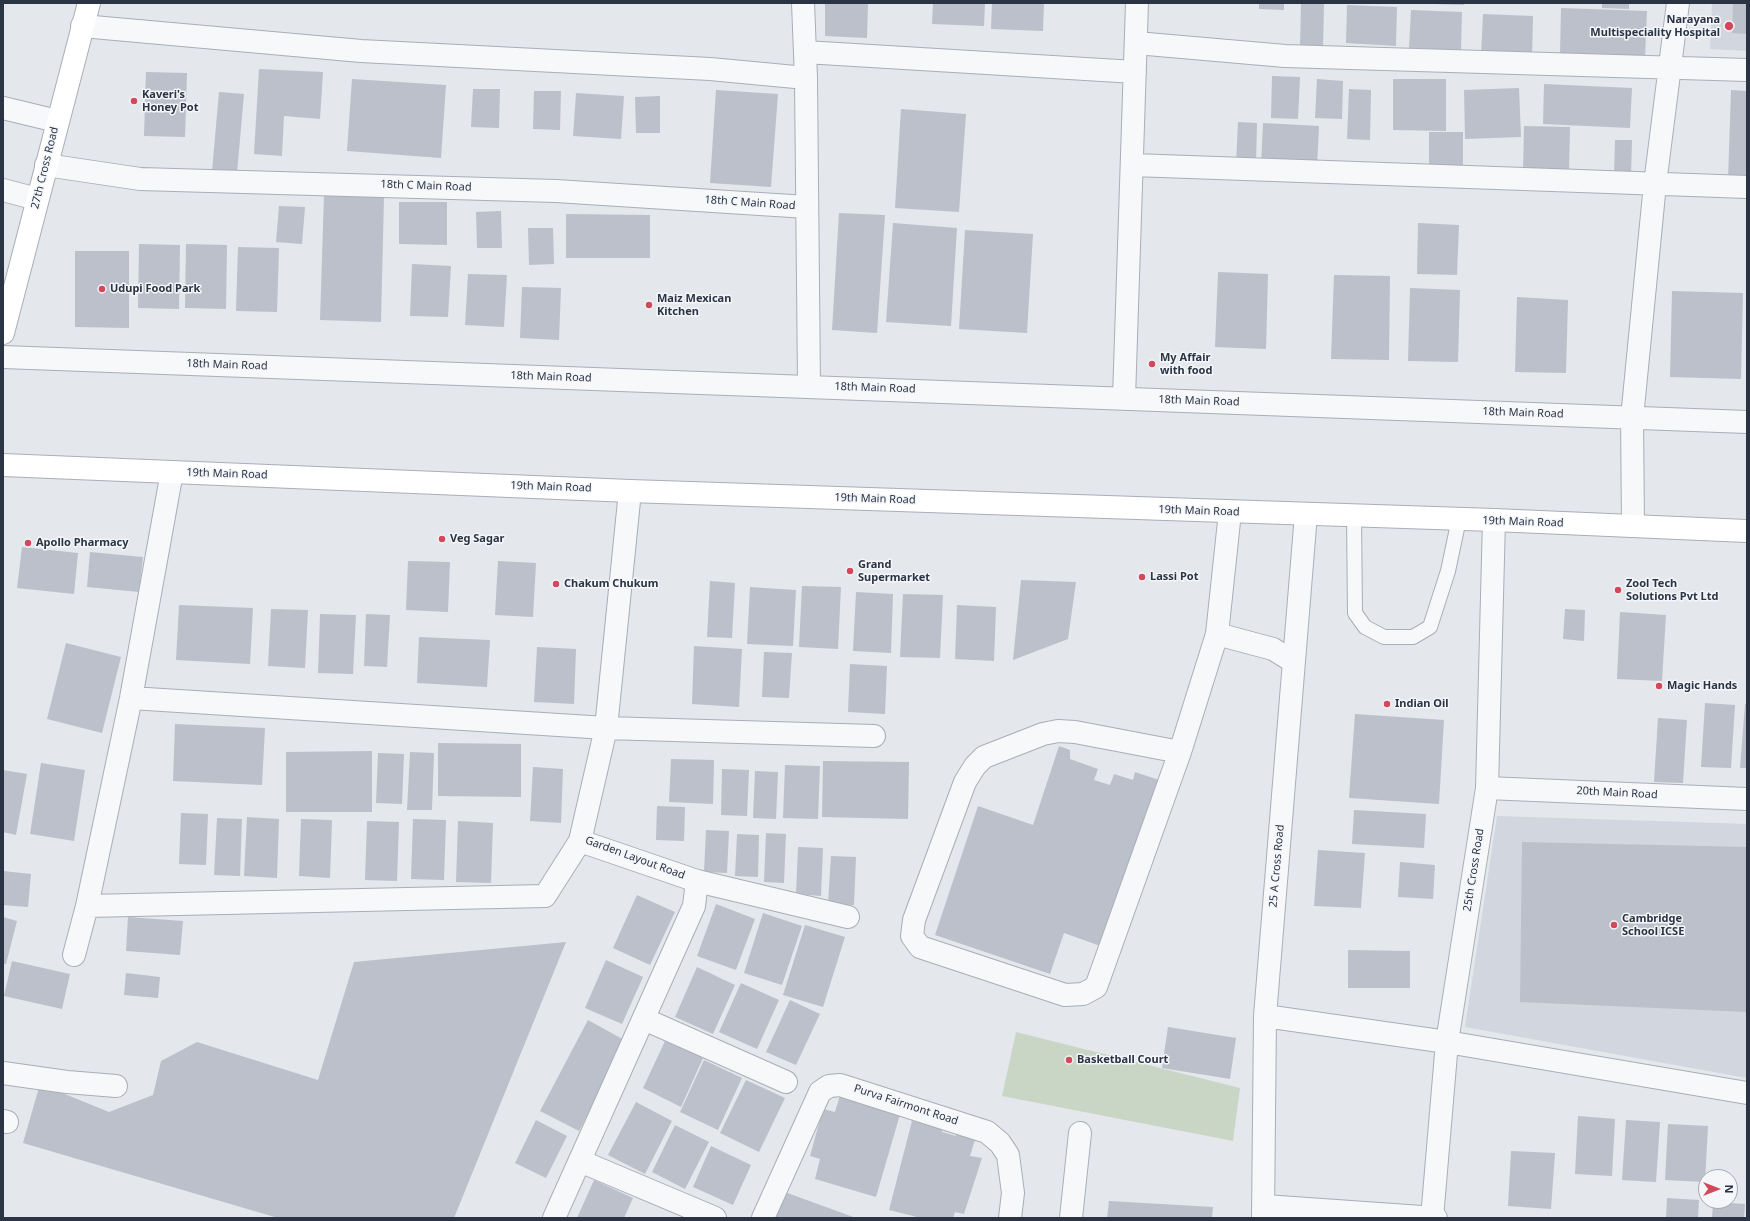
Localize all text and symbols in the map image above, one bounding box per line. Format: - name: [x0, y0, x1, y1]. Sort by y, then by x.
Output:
- place label: Narayana Multispeciality Hospital: [1590, 13, 1720, 39]
- marker: Narayana Multispeciality Hospital: [1723, 20, 1735, 32]
- place label: Kaveri's Honey Pot: [142, 88, 198, 114]
- marker: Kaveri's Honey Pot: [129, 96, 139, 106]
- street label: 27th Cross Road: [28, 126, 62, 210]
- street label: 18th C Main Road: [380, 178, 472, 194]
- street label: 18th C Main Road: [704, 193, 796, 213]
- place label: Udupi Food Park: [110, 282, 200, 296]
- marker: Udupi Food Park: [97, 284, 107, 294]
- place label: Maiz Mexican Kitchen: [657, 292, 731, 318]
- marker: Maiz Mexican Kitchen: [644, 300, 654, 310]
- place label: My Affair with food: [1160, 351, 1212, 377]
- street label: 18th Main Road: [186, 357, 268, 373]
- marker: My Affair with food: [1147, 359, 1157, 369]
- street label: 18th Main Road: [510, 369, 592, 385]
- street label: 18th Main Road: [834, 380, 916, 396]
- street label: 18th Main Road: [1158, 393, 1240, 409]
- street label: 18th Main Road: [1482, 405, 1564, 421]
- street label: 19th Main Road: [186, 466, 268, 482]
- street label: 19th Main Road: [510, 479, 592, 495]
- street label: 19th Main Road: [834, 491, 916, 507]
- street label: 19th Main Road: [1158, 503, 1240, 519]
- street label: 19th Main Road: [1482, 514, 1564, 530]
- place label: Veg Sagar: [450, 532, 504, 546]
- marker: Veg Sagar: [437, 534, 447, 544]
- place label: Apollo Pharmacy: [36, 536, 128, 550]
- marker: Apollo Pharmacy: [23, 538, 33, 548]
- place label: Grand Supermarket: [858, 558, 930, 584]
- marker: Grand Supermarket: [845, 566, 855, 576]
- place label: Lassi Pot: [1150, 570, 1198, 584]
- marker: Lassi Pot: [1137, 572, 1147, 582]
- place label: Chakum Chukum: [564, 577, 658, 591]
- place label: Zool Tech Solutions Pvt Ltd: [1626, 577, 1718, 603]
- marker: Chakum Chukum: [551, 579, 561, 589]
- marker: Zool Tech Solutions Pvt Ltd: [1613, 585, 1623, 595]
- place label: Magic Hands: [1667, 679, 1737, 693]
- marker: Magic Hands: [1654, 681, 1664, 691]
- place label: Indian Oil: [1395, 697, 1449, 711]
- marker: Indian Oil: [1382, 699, 1392, 709]
- street label: 20th Main Road: [1576, 784, 1658, 802]
- street label: 25 A Cross Road: [1267, 824, 1287, 908]
- street label: 25th Cross Road: [1461, 827, 1487, 913]
- street label: Garden Layout Road: [583, 834, 687, 882]
- place label: Cambridge School ICSE: [1622, 912, 1684, 938]
- marker: Cambridge School ICSE: [1609, 920, 1619, 930]
- place label: Basketball Court: [1077, 1053, 1168, 1067]
- marker: Basketball Court: [1064, 1055, 1074, 1065]
- street label: Purva Fairmont Road: [852, 1082, 960, 1128]
- north arrow: [1698, 1169, 1738, 1209]
- text: N: [1722, 1185, 1737, 1193]

